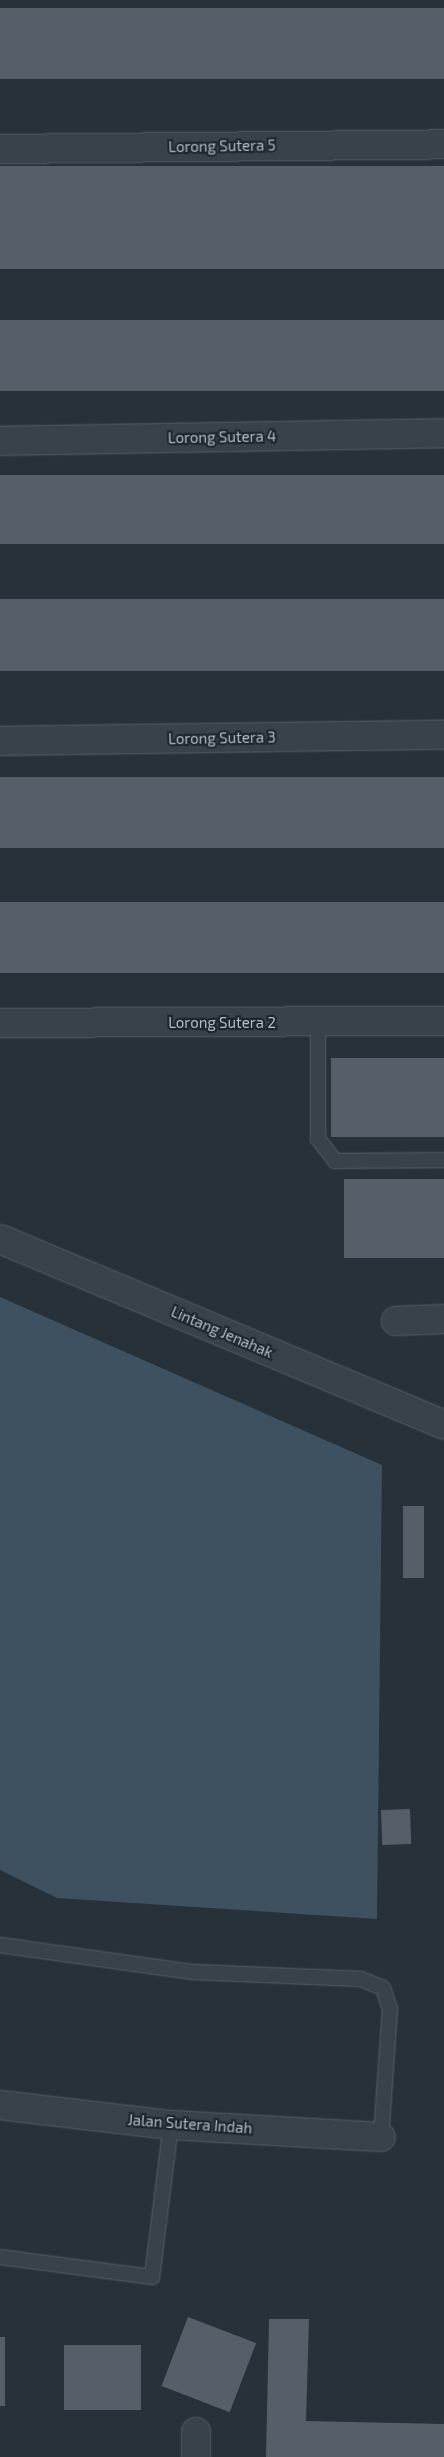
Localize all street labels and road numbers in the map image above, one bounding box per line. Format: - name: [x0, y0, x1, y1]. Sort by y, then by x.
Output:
- street label: Lorong Sutera 5: [168, 136, 276, 156]
- street label: Lorong Sutera 4: [168, 427, 276, 447]
- street label: Lorong Sutera 3: [168, 728, 276, 748]
- street label: Lorong Sutera 2: [168, 1014, 276, 1032]
- street label: Lintang Jenahak: [168, 1302, 276, 1362]
- street label: Jalan Sutera Indah: [127, 2111, 253, 2137]

